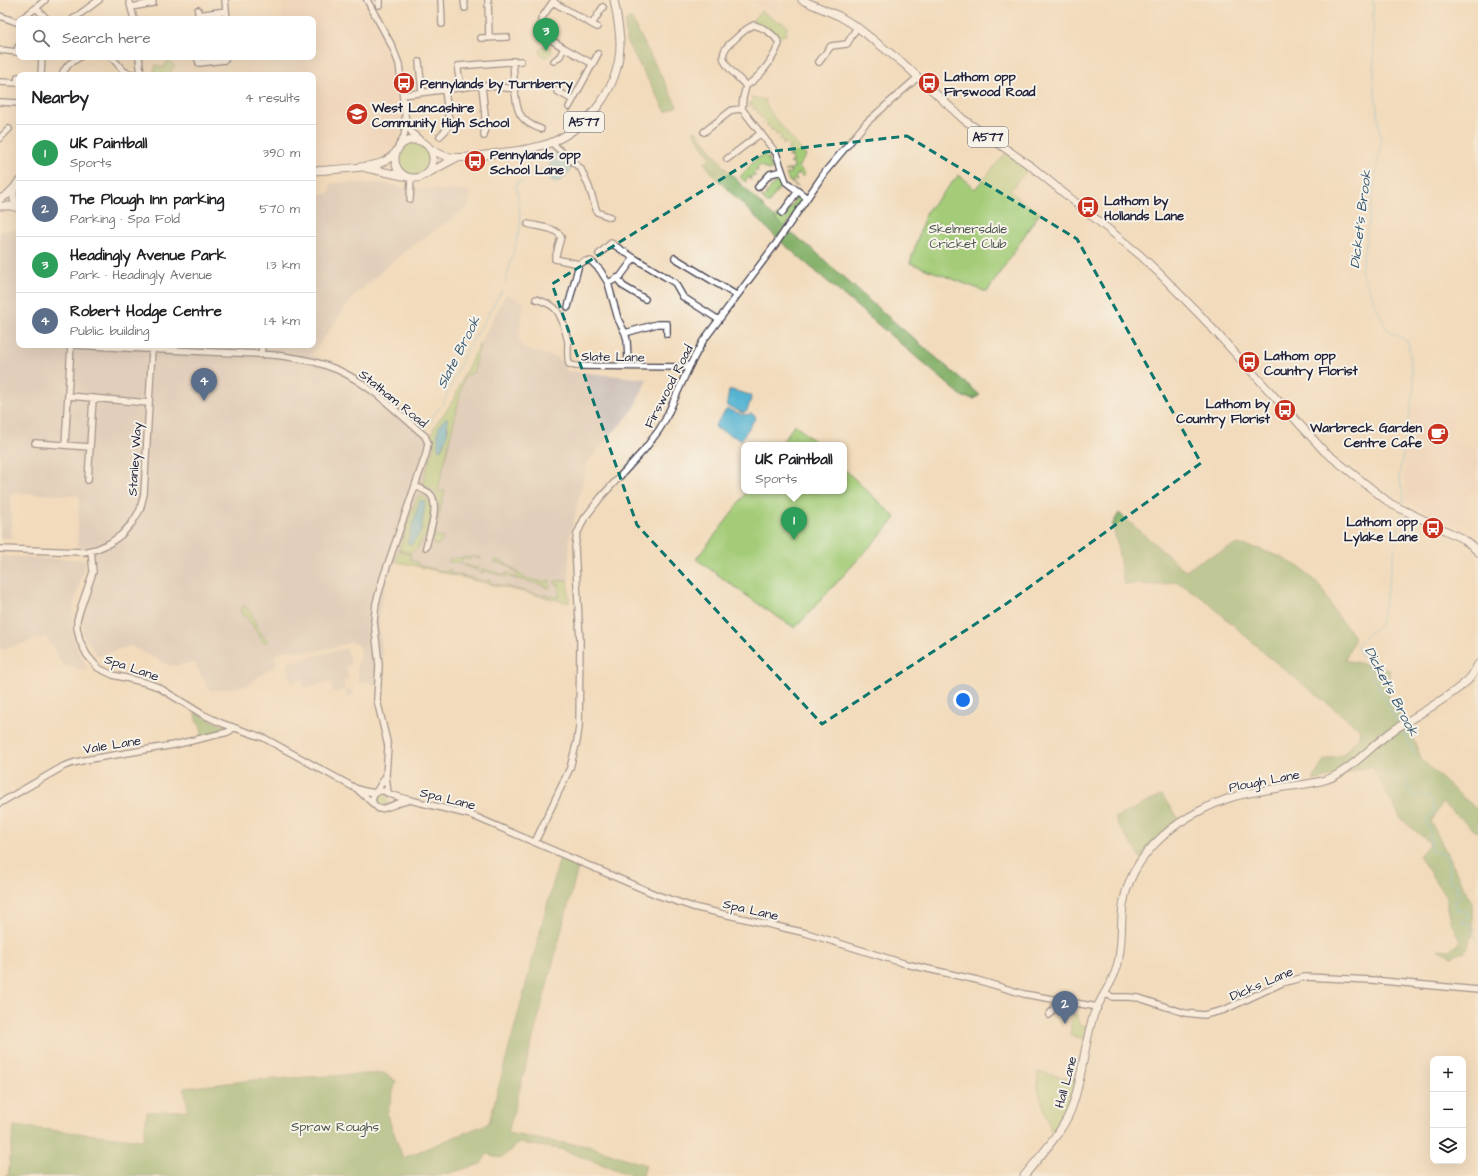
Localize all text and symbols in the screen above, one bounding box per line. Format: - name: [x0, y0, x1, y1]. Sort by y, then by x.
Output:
- search box: [16, 16, 316, 60]
- pin: 3: [533, 18, 559, 51]
- icon: search: [30, 27, 52, 49]
- text: Search here: [62, 28, 151, 49]
- place label: Lathom opp Firswood Road: [944, 68, 1036, 101]
- bus stop icon: Pennylands by Turnberry: [391, 70, 417, 96]
- bus stop icon: Lathom opp Firswood Road: [916, 70, 942, 96]
- place label: Pennylands by Turnberry: [420, 75, 574, 94]
- text: Nearby: [32, 86, 89, 110]
- text: 4 results: [245, 89, 300, 107]
- place label: West Lancashire Community High School: [371, 99, 509, 134]
- school or university icon: West Lancashire Community High School: [344, 101, 370, 127]
- road number: A577: [564, 112, 604, 132]
- road number: A577: [968, 127, 1008, 147]
- text: UK Paintball: [70, 133, 147, 154]
- text: 1: [44, 144, 46, 162]
- text: 390 m: [262, 144, 300, 162]
- place label: Pennylands opp School Lane: [489, 146, 582, 179]
- bus stop icon: Pennylands opp School Lane: [462, 148, 488, 174]
- text: Sports: [70, 154, 112, 172]
- water label: Dicket's Brook: [1345, 168, 1377, 269]
- text: The Plough Inn parking: [70, 189, 224, 210]
- place label: Lathom by Hollands Lane: [1104, 192, 1184, 225]
- bus stop icon: Lathom by Hollands Lane: [1075, 194, 1101, 220]
- text: 2: [41, 200, 49, 218]
- text: 570 m: [259, 200, 300, 218]
- text: Parking · Spa Fold: [70, 210, 180, 228]
- park label: Skelmersdale Cricket Club: [929, 220, 1007, 253]
- text: Headingly Avenue Park: [70, 245, 226, 266]
- text: 3: [42, 256, 48, 274]
- text: 1.3 km: [267, 256, 300, 274]
- text: Park · Headingly Avenue: [70, 266, 212, 284]
- text: Robert Hodge Centre: [70, 301, 222, 322]
- text: 4: [41, 312, 49, 330]
- text: 1.4 km: [264, 312, 300, 330]
- water label: Slate Brook: [432, 312, 486, 392]
- text: Public building: [70, 322, 149, 340]
- street label: Firswood Road: [640, 341, 698, 431]
- street label: Slate Lane: [581, 347, 645, 367]
- place label: Lathom opp Country Florist: [1264, 347, 1358, 381]
- bus stop icon: Lathom opp Country Florist: [1236, 349, 1262, 375]
- street label: Statham Road: [355, 365, 432, 432]
- pin: 4: [191, 368, 217, 401]
- place label: Lathom by Country Florist: [1176, 395, 1271, 429]
- bus stop icon: Lathom by Country Florist: [1272, 397, 1298, 423]
- place label: Warbreck Garden Centre Cafe: [1309, 419, 1423, 452]
- street label: Stanley Way: [123, 421, 148, 497]
- cafe icon: Warbreck Garden Centre Cafe: [1425, 421, 1451, 447]
- popup: [741, 442, 847, 494]
- text: UK Paintball: [755, 449, 833, 470]
- text: Sports: [755, 470, 797, 488]
- pin: 1: [781, 507, 807, 540]
- place label: Lathom opp Lylake Lane: [1344, 513, 1419, 547]
- bus stop icon: Lathom opp Lylake Lane: [1420, 515, 1446, 541]
- water label: Dicket's Brook: [1359, 643, 1423, 740]
- street label: Spa Lane: [102, 650, 161, 686]
- your location: [953, 690, 973, 710]
- street label: Vale Lane: [82, 732, 142, 758]
- street label: Plough Lane: [1227, 765, 1301, 798]
- street label: Spa Lane: [418, 783, 477, 815]
- street label: Spa Lane: [721, 895, 780, 925]
- street label: Dicks Lane: [1227, 962, 1296, 1005]
- pin: 2: [1052, 991, 1078, 1024]
- street label: Hall Lane: [1050, 1054, 1082, 1110]
- map controls: [1430, 1056, 1466, 1164]
- button: +: [1430, 1056, 1466, 1092]
- button: −: [1430, 1092, 1466, 1128]
- park label: Spraw Roughs: [291, 1118, 379, 1137]
- button: layers: [1430, 1128, 1466, 1164]

